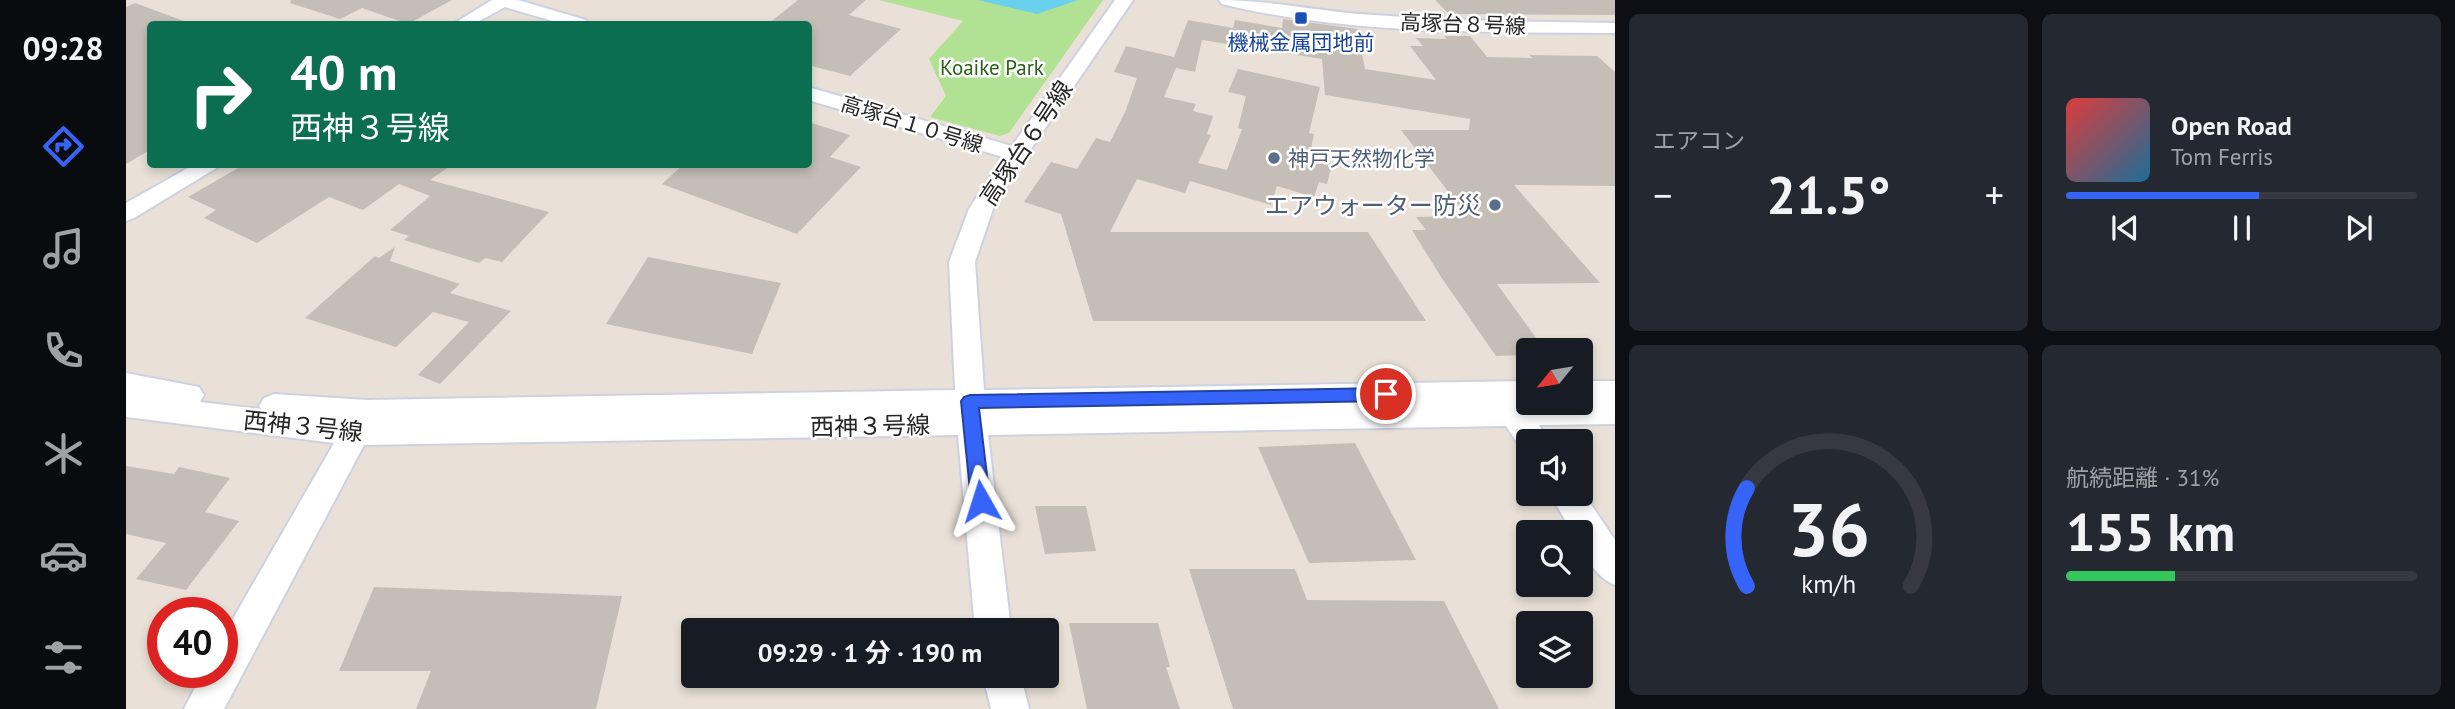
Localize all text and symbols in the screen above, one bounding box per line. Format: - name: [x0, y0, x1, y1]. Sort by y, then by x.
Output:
- street label: 高塚台８号線: [1400, 8, 1526, 40]
- marker: 機械金属団地前: [1293, 10, 1309, 26]
- text: 09:28: [22, 27, 104, 69]
- place label: 機械金属団地前: [1228, 29, 1375, 56]
- text: 40 m: [290, 40, 397, 104]
- icon: right: [175, 49, 266, 140]
- park label: Koaike Park: [940, 54, 1044, 81]
- street label: 高塚台６号線: [973, 75, 1079, 211]
- street label: 高塚台１０号線: [838, 90, 986, 158]
- text: 西神３号線: [290, 106, 450, 148]
- text: Open Road: [2171, 109, 2292, 142]
- icon: directions: [39, 122, 88, 171]
- text: エアコン: [1653, 126, 1745, 155]
- text: Tom Ferris: [2171, 142, 2273, 171]
- place label: 神戸天然物化学: [1288, 145, 1435, 172]
- marker: 神戸天然物化学: [1266, 150, 1282, 166]
- text: 21.5°: [1767, 161, 1890, 228]
- text: −: [1653, 170, 1672, 219]
- text: +: [1985, 170, 2004, 219]
- place label: エアウォーター防災: [1265, 190, 1481, 221]
- marker: エアウォーター防災: [1487, 197, 1503, 213]
- icon: previous: [2106, 209, 2144, 247]
- icon: pause: [2223, 209, 2261, 247]
- icon: next: [2340, 209, 2378, 247]
- icon: music: [39, 224, 88, 273]
- icon: phone: [39, 326, 88, 375]
- north arrow: [1516, 338, 1592, 415]
- map controls: [1516, 338, 1593, 688]
- pin: [1356, 364, 1416, 424]
- icon: arrive: [1367, 375, 1405, 413]
- street label: 西神３号線: [242, 404, 364, 448]
- street label: 西神３号線: [810, 409, 930, 443]
- icon: climate: [39, 429, 88, 478]
- button: sound: [1516, 429, 1593, 506]
- text: 航続距離 · 31%: [2066, 463, 2219, 492]
- position arrow: [944, 464, 1018, 538]
- text: 36: [1787, 482, 1870, 576]
- text: 155 km: [2066, 498, 2235, 565]
- button: search: [1516, 520, 1593, 597]
- icon: car: [39, 531, 88, 580]
- text: km/h: [1801, 568, 1856, 600]
- speed limit sign: 40: [147, 597, 238, 688]
- button: layers: [1516, 611, 1593, 688]
- icon: filters: [39, 633, 88, 682]
- text: 09:29 · 1 分 · 190 m: [758, 636, 982, 669]

